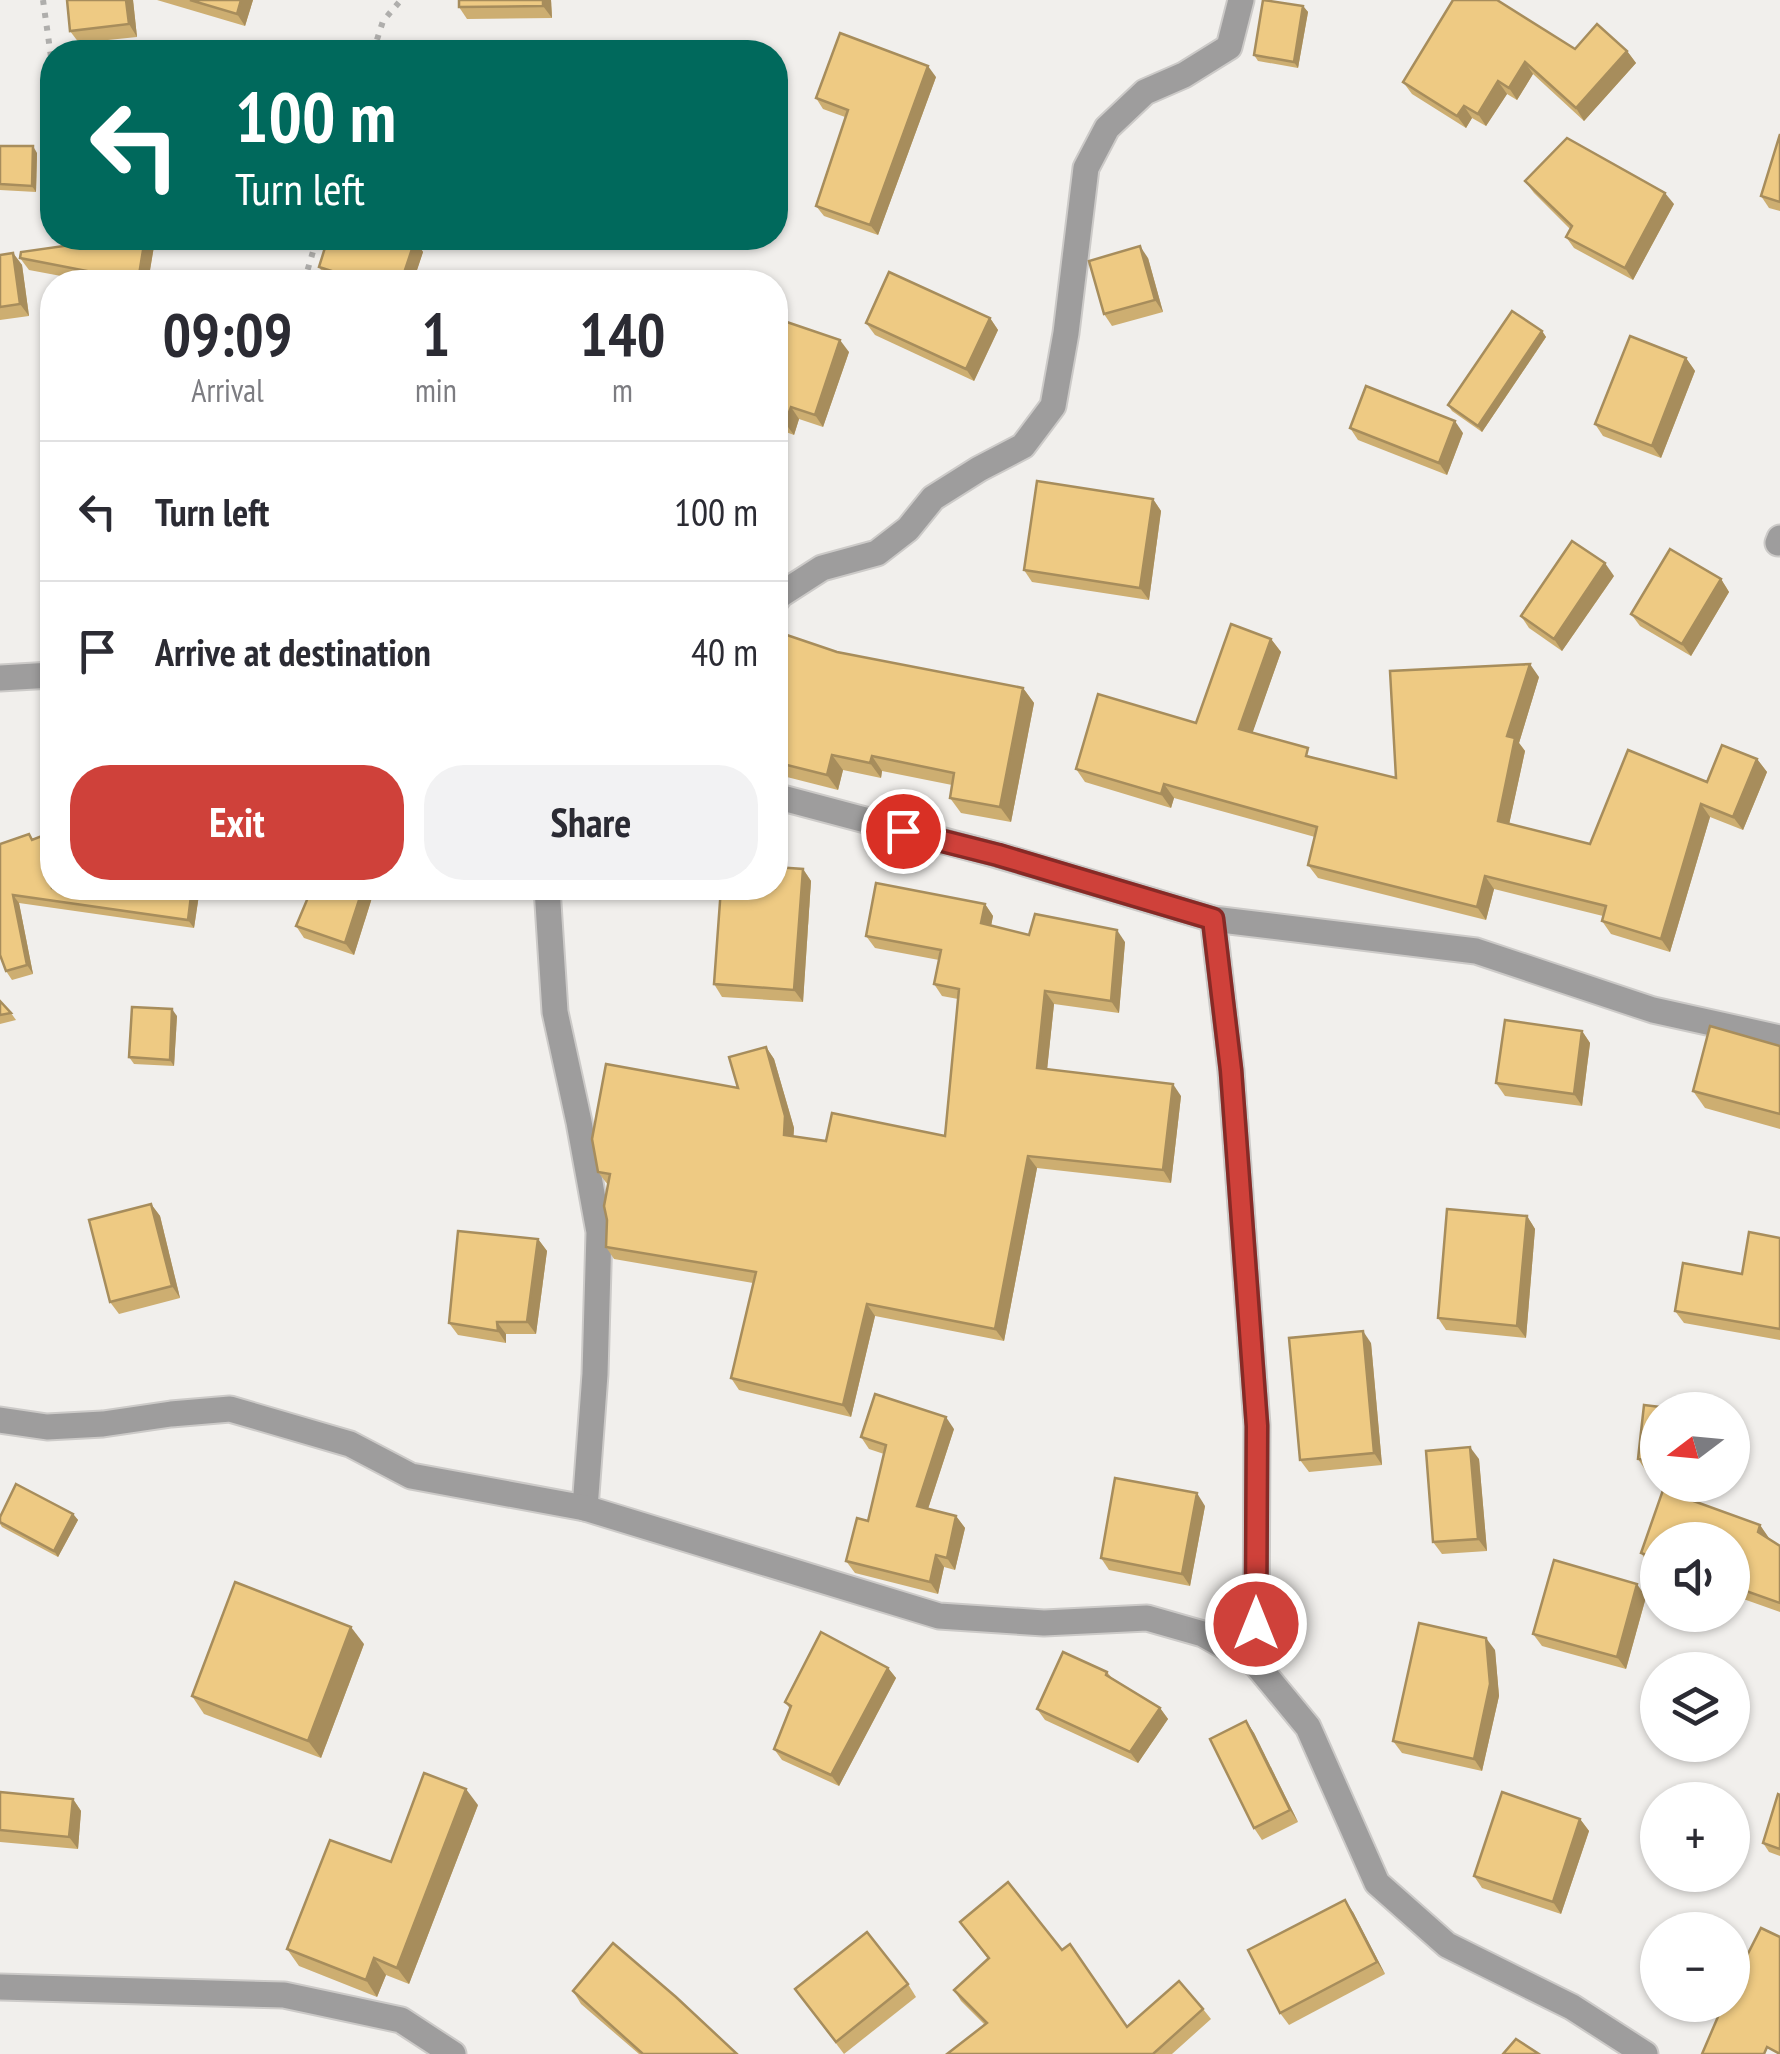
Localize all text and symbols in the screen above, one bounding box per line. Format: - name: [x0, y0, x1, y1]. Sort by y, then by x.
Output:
- text: 100 m: [235, 71, 396, 161]
- icon: left: [70, 80, 200, 210]
- text: Turn left: [235, 159, 365, 217]
- text: 09:09: [163, 295, 292, 373]
- text: 1: [422, 295, 450, 373]
- text: 140: [579, 295, 665, 373]
- text: Arrival: [191, 369, 264, 411]
- text: min: [415, 369, 457, 411]
- text: m: [612, 369, 633, 411]
- icon: left: [70, 484, 125, 539]
- text: Turn left: [155, 487, 269, 536]
- text: 100 m: [674, 487, 758, 536]
- icon: arrive: [70, 624, 125, 679]
- text: Arrive at destination: [155, 627, 431, 676]
- text: 40 m: [691, 627, 758, 676]
- button: Exit: [70, 765, 404, 880]
- button: Share: [424, 765, 758, 880]
- pin: [861, 789, 946, 874]
- icon: arrive: [876, 804, 931, 859]
- north arrow: [1640, 1392, 1750, 1502]
- map controls: [1640, 1392, 1750, 2022]
- button: sound: [1640, 1522, 1750, 1632]
- position arrow: [1204, 1572, 1308, 1676]
- button: layers: [1640, 1652, 1750, 1762]
- button: +: [1640, 1782, 1750, 1892]
- button: −: [1640, 1912, 1750, 2022]

